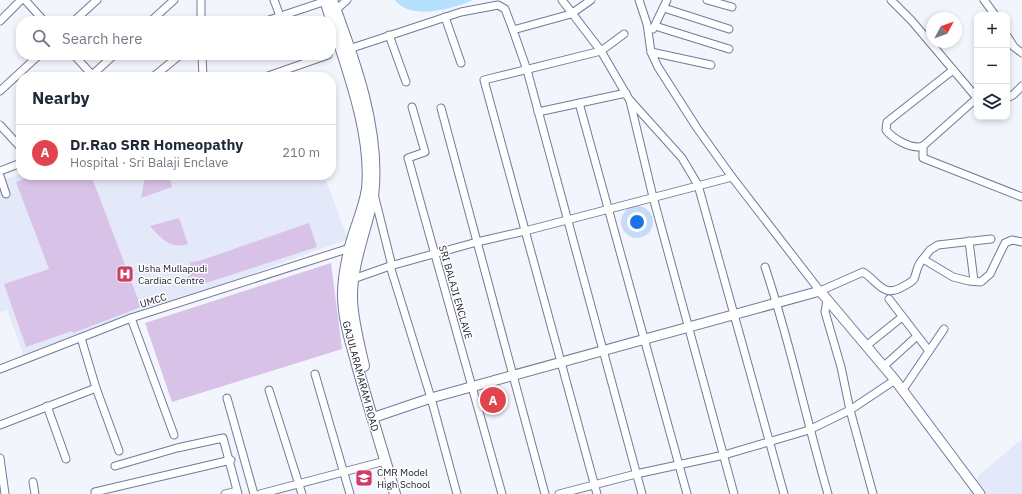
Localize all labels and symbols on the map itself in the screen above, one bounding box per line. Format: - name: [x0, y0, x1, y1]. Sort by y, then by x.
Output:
- north arrow: [926, 12, 962, 48]
- your location: [627, 212, 647, 232]
- street label: SRI BALAJI ENCLAVE: [436, 244, 475, 341]
- place label: Usha Mullapudi Cardiac Centre: [138, 262, 207, 287]
- hospital icon: Usha Mullapudi Cardiac Centre: [115, 264, 135, 284]
- street label: UMCC: [138, 290, 168, 311]
- street label: GAJULARAMARAM ROAD: [339, 319, 382, 433]
- pin: A: [480, 385, 506, 415]
- place label: CMR Model High School: [377, 466, 431, 491]
- school or university icon: CMR Model High School: [354, 468, 374, 488]

